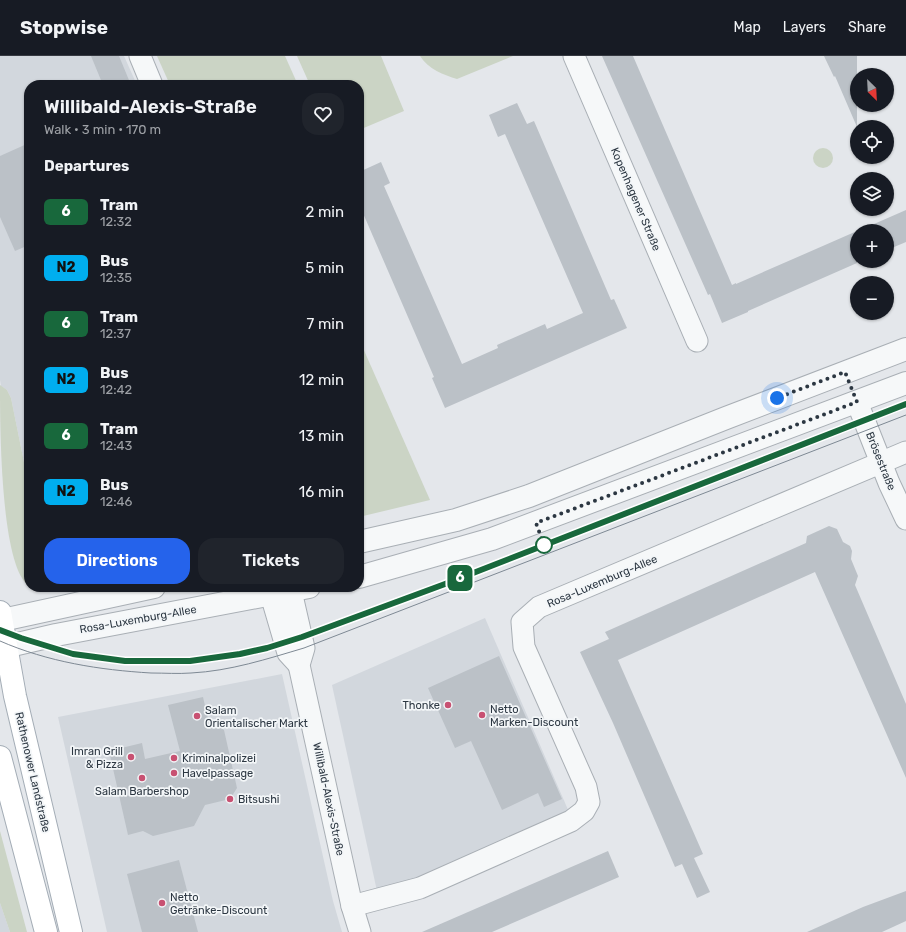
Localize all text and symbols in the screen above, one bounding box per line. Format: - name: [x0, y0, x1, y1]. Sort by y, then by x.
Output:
- text: Stopwise: [20, 16, 108, 39]
- text: Map: [734, 19, 761, 36]
- text: Layers: [783, 19, 826, 36]
- text: Share: [848, 19, 886, 36]
- north arrow: [850, 68, 894, 112]
- map controls: [850, 68, 894, 320]
- button: heart: [302, 93, 344, 135]
- text: Willibald-Alexis-Straße: [44, 95, 257, 118]
- button: locate: [850, 120, 894, 164]
- text: Walk · 3 min · 170 m: [44, 122, 161, 137]
- street label: Kopenhagener Straße: [608, 146, 663, 253]
- text: Departures: [44, 157, 129, 175]
- button: layers: [850, 172, 894, 216]
- text: Tram: [100, 196, 138, 214]
- text: 6: [61, 203, 71, 220]
- text: 2 min: [305, 203, 344, 221]
- text: 12:32: [100, 214, 132, 229]
- button: +: [850, 224, 894, 268]
- text: Bus: [100, 252, 128, 270]
- text: N2: [56, 259, 76, 276]
- text: 5 min: [305, 259, 344, 277]
- text: 12:35: [100, 270, 132, 285]
- button: −: [850, 276, 894, 320]
- text: Tram: [100, 308, 138, 326]
- text: 6: [61, 315, 71, 332]
- text: 7 min: [307, 315, 344, 333]
- text: 12:37: [100, 326, 131, 341]
- text: Bus: [100, 364, 128, 382]
- text: N2: [56, 371, 76, 388]
- text: 12 min: [299, 371, 344, 389]
- text: 12:42: [100, 382, 132, 397]
- your location: [767, 388, 787, 408]
- text: Tram: [100, 420, 138, 438]
- text: 6: [61, 427, 71, 444]
- text: 13 min: [299, 427, 344, 445]
- street label: Brösestraße: [863, 430, 898, 492]
- text: 12:43: [100, 438, 132, 453]
- text: Bus: [100, 476, 128, 494]
- text: N2: [56, 483, 76, 500]
- text: 16 min: [299, 483, 344, 501]
- text: 12:46: [100, 494, 132, 509]
- unlabelled marker: [535, 536, 553, 554]
- button: Directions: [44, 538, 190, 584]
- button: Tickets: [198, 538, 344, 584]
- street label: Rosa-Luxemburg-Allee: [545, 552, 659, 611]
- line badge: 6: [447, 565, 473, 591]
- text: 6: [455, 569, 465, 586]
- street label: Rosa-Luxemburg-Allee: [79, 603, 198, 636]
- place label: Thonke: [403, 699, 440, 712]
- marker: Thonke: [443, 700, 453, 710]
- place label: Netto Marken-Discount: [490, 703, 579, 729]
- place label: Salam Orientalischer Markt: [205, 704, 309, 730]
- marker: Netto Marken-Discount: [477, 710, 487, 720]
- street label: Rathenower Landstraße: [12, 711, 53, 833]
- marker: Salam Orientalischer Markt: [192, 711, 202, 721]
- street label: Willibald-Alexis-Straße: [310, 741, 347, 857]
- place label: Imran Grill & Pizza: [71, 745, 123, 771]
- marker: Imran Grill & Pizza: [126, 752, 136, 762]
- place label: Kriminalpolizei: [182, 752, 256, 765]
- marker: Kriminalpolizei: [169, 753, 179, 763]
- place label: Havelpassage: [182, 767, 253, 780]
- marker: Havelpassage: [169, 768, 179, 778]
- marker: Salam Barbershop: [137, 773, 147, 783]
- place label: Salam Barbershop: [95, 785, 189, 798]
- place label: Bitsushi: [238, 793, 280, 806]
- marker: Bitsushi: [225, 794, 235, 804]
- place label: Netto Getränke-Discount: [170, 891, 268, 917]
- marker: Netto Getränke-Discount: [157, 898, 167, 908]

